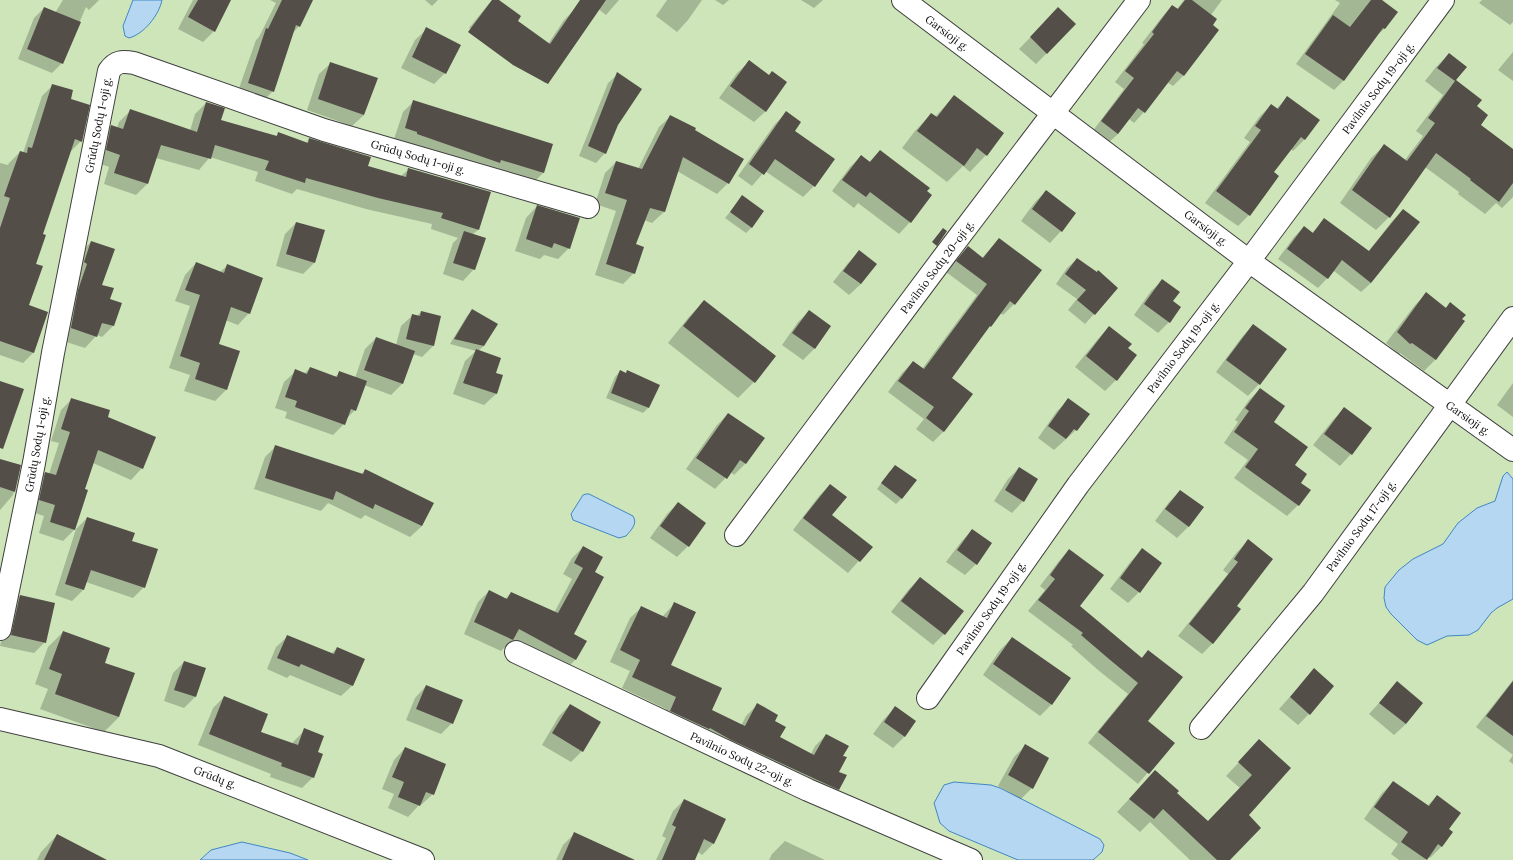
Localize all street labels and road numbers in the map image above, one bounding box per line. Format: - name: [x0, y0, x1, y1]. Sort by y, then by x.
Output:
- street label: Garsioji g.: [922, 12, 972, 54]
- street label: Pavilnio Sodų 19-oji g.: [1339, 39, 1417, 137]
- street label: Grūdų Sodų 1-oji g.: [82, 76, 114, 174]
- street label: Grūdų Sodų 1-oji g.: [369, 137, 467, 177]
- street label: Garsioji g.: [1181, 207, 1231, 249]
- street label: Pavilnio Sodų 20-oji g.: [897, 217, 977, 317]
- street label: Pavilnio Sodų 19-oji g.: [1144, 298, 1222, 396]
- street label: Grūdų Sodų 1-oji g.: [22, 395, 52, 493]
- street label: Garsioji g.: [1443, 398, 1493, 438]
- street label: Pavilnio Sodų 17-oji g.: [1323, 477, 1399, 575]
- street label: Pavilnio Sodų 19-oji g.: [953, 558, 1029, 658]
- street label: Pavilnio Sodų 22-oji g.: [688, 729, 796, 789]
- street label: Grūdų g.: [192, 762, 238, 792]

